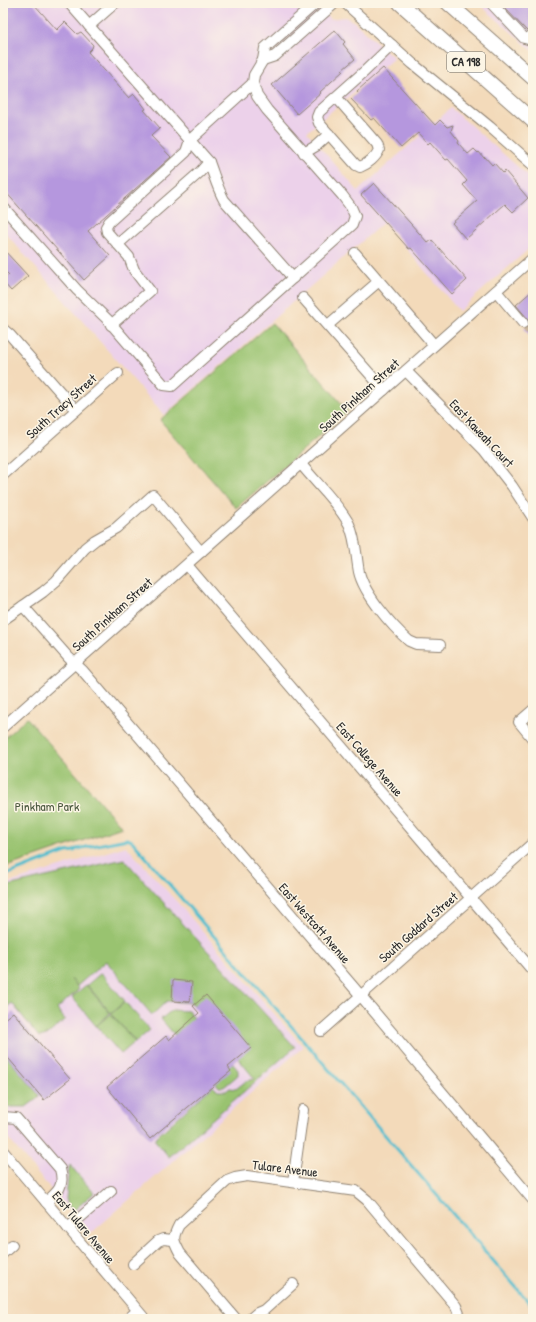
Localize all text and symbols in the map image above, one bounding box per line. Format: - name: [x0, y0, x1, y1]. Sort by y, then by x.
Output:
- road number: CA 198: [447, 52, 485, 72]
- street label: South Pinkham Street: [315, 354, 403, 436]
- street label: South Tracy Street: [22, 369, 101, 443]
- street label: East Kaweah Court: [446, 395, 519, 471]
- street label: South Pinkham Street: [68, 573, 156, 655]
- street label: East College Avenue: [333, 718, 407, 800]
- park label: Pinkham Park: [15, 797, 80, 815]
- street label: East Westcott Avenue: [275, 879, 355, 967]
- street label: South Goddard Street: [375, 887, 462, 966]
- street label: Tulare Avenue: [251, 1155, 319, 1181]
- street label: East Tulare Avenue: [48, 1187, 120, 1267]

